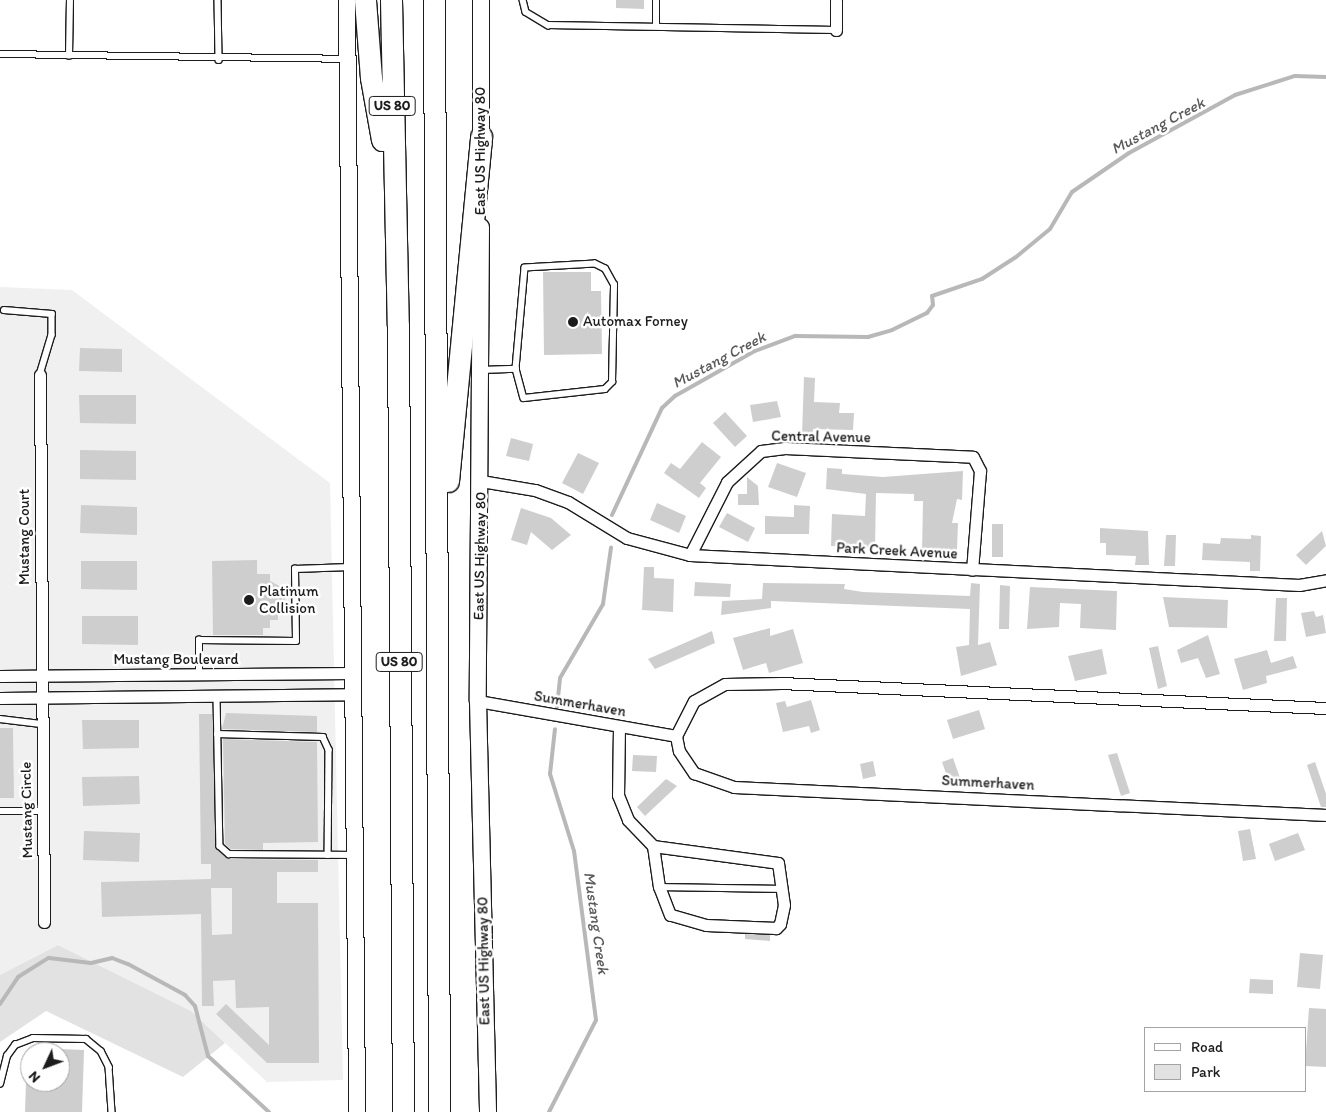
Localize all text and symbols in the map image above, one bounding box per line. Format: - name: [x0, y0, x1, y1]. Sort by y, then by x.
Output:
- street label: East US Highway 80: [472, 87, 490, 215]
- water label: Mustang Creek: [1108, 93, 1208, 159]
- road number: US 80: [368, 94, 416, 118]
- place label: Automax Forney: [583, 313, 688, 331]
- marker: Automax Forney: [567, 316, 579, 328]
- water label: Mustang Creek: [669, 327, 769, 393]
- street label: Central Avenue: [771, 427, 871, 447]
- street label: Mustang Court: [16, 489, 34, 585]
- street label: East US Highway 80: [470, 492, 490, 620]
- street label: Park Creek Avenue: [836, 539, 958, 563]
- place label: Platinum Collision: [259, 582, 319, 617]
- marker: Platinum Collision: [243, 594, 255, 606]
- road number: US 80: [375, 650, 423, 674]
- street label: Mustang Boulevard: [113, 651, 239, 669]
- street label: Summerhaven: [533, 687, 627, 721]
- street label: Mustang Circle: [17, 761, 37, 859]
- street label: Summerhaven: [941, 772, 1035, 794]
- water label: Mustang Creek: [579, 871, 613, 975]
- street label: East US Highway 80: [474, 897, 494, 1025]
- legend: [1144, 1027, 1306, 1092]
- text: Road: [1191, 1038, 1223, 1056]
- north arrow: [20, 1042, 70, 1092]
- text: Park: [1191, 1063, 1221, 1081]
- text: N: [25, 1068, 44, 1086]

